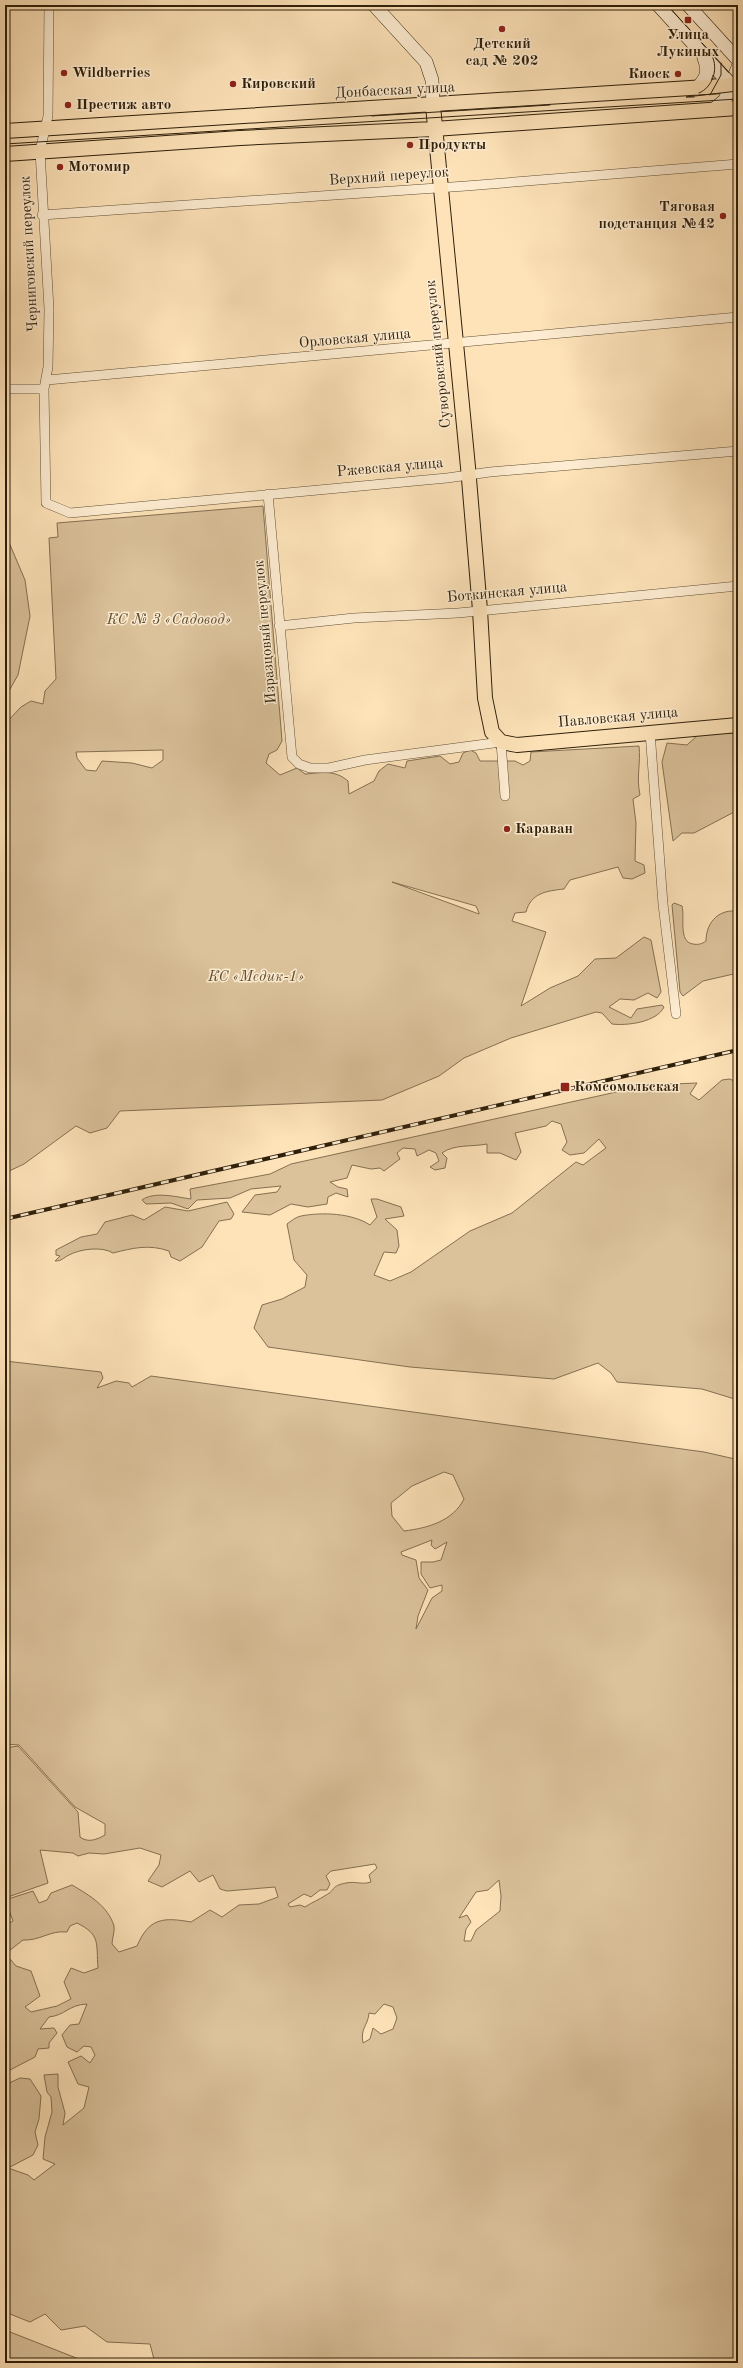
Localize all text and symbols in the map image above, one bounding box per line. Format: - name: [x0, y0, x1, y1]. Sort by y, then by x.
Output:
- marker: Улица Лукиных: [683, 15, 693, 25]
- marker: Детский сад № 202: [497, 24, 507, 34]
- place label: Улица Лукиных: [657, 28, 719, 60]
- place label: Детский сад № 202: [466, 37, 538, 69]
- place label: Wildberries: [72, 66, 150, 81]
- place label: Киоск: [628, 67, 670, 82]
- marker: Wildberries: [59, 68, 69, 78]
- marker: Киоск: [673, 69, 683, 79]
- place label: Кировский: [241, 77, 316, 92]
- marker: Кировский: [228, 79, 238, 89]
- street label: Донбасская улица: [335, 80, 456, 102]
- place label: Престиж авто: [76, 98, 171, 113]
- marker: Престиж авто: [63, 100, 73, 110]
- place label: Продукты: [418, 138, 486, 153]
- marker: Продукты: [405, 140, 415, 150]
- place label: Мотомир: [68, 160, 130, 175]
- marker: Мотомир: [55, 162, 65, 172]
- street label: Верхний переулок: [328, 165, 450, 189]
- street label: Черниговский переулок: [18, 175, 42, 332]
- place label: Тяговая подстанция №42: [598, 200, 715, 232]
- marker: Тяговая подстанция №42: [718, 211, 728, 221]
- street label: Суворовский переулок: [424, 279, 454, 429]
- street label: Орловская улица: [298, 327, 412, 351]
- street label: Ржевская улица: [336, 456, 444, 480]
- street label: Изразцовый переулок: [252, 559, 280, 704]
- street label: Боткинская улица: [446, 580, 568, 606]
- park label: КС № 3 «Садовод»: [106, 613, 231, 628]
- street label: Павловская улица: [557, 705, 679, 731]
- place label: Караван: [515, 822, 573, 837]
- marker: Караван: [502, 824, 512, 834]
- park label: КС «Медик-1»: [207, 970, 304, 985]
- place label: Комсомольская: [574, 1080, 679, 1095]
- marker: Комсомольская: [559, 1081, 571, 1093]

